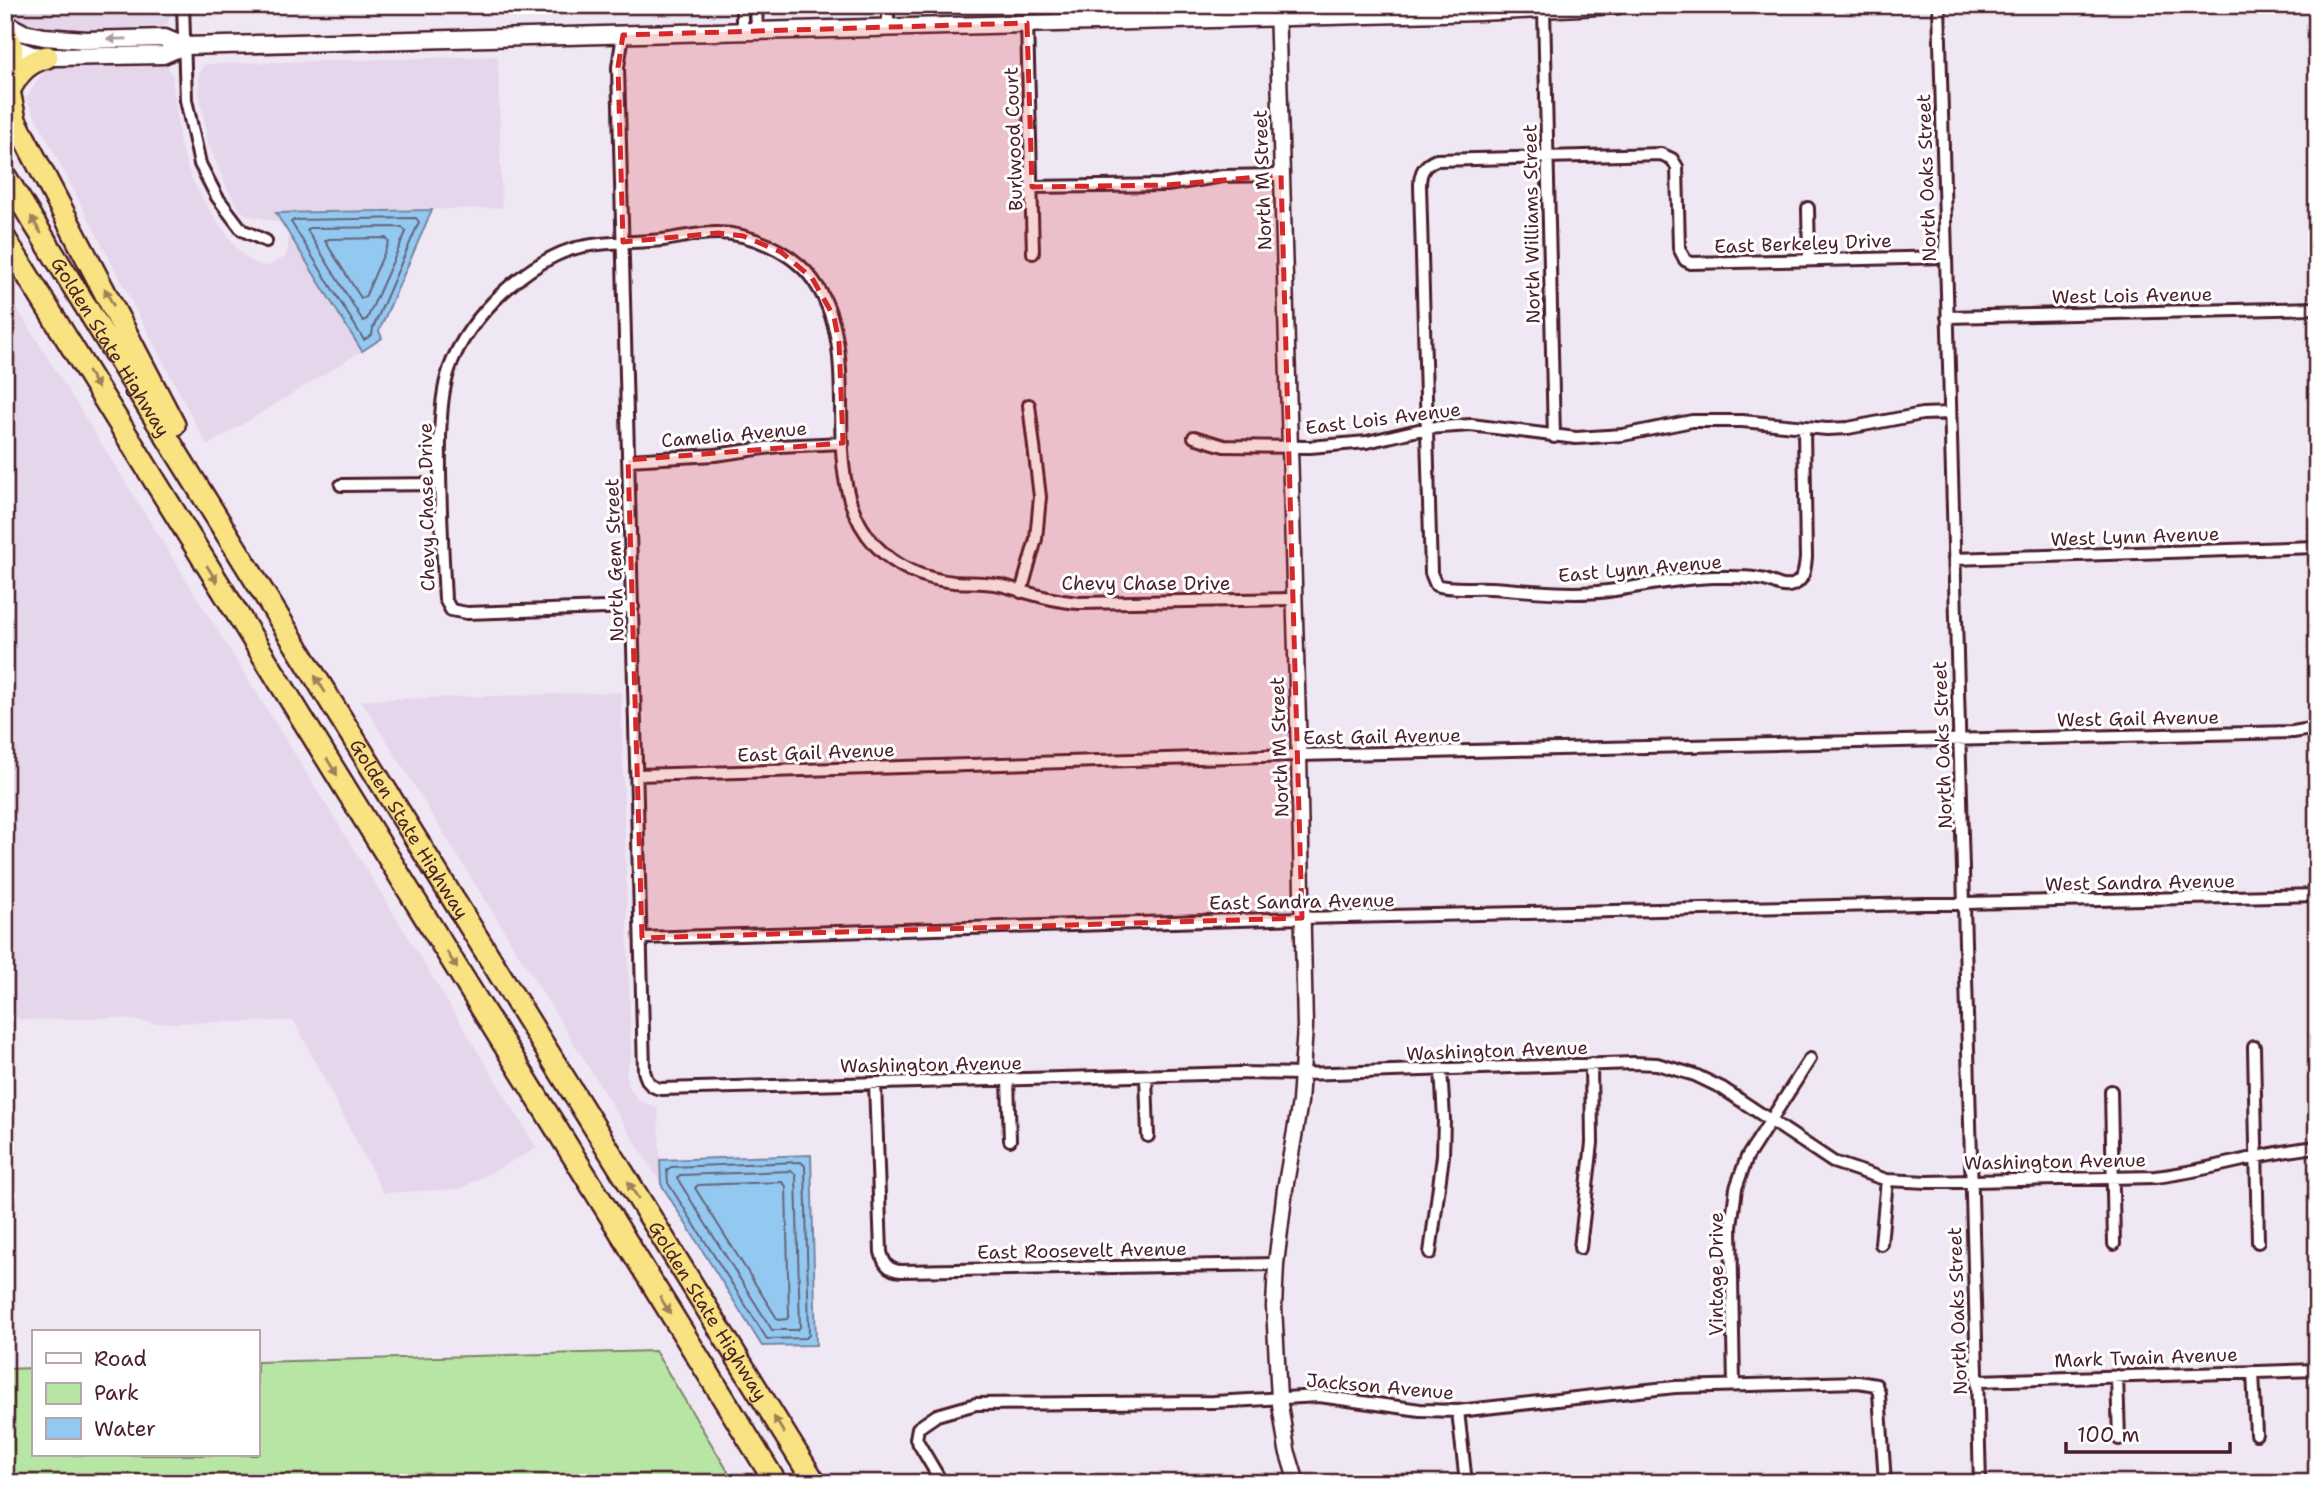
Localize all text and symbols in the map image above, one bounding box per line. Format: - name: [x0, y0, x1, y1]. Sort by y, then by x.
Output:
- one-way arrow: [106, 33, 128, 44]
- street label: Burlwood Court: [998, 67, 1029, 211]
- street label: North Oaks Street: [1911, 94, 1942, 262]
- street label: North M Street: [1248, 109, 1277, 251]
- street label: North Williams Street: [1517, 124, 1546, 324]
- one-way arrow: [29, 216, 42, 235]
- street label: East Berkeley Drive: [1714, 228, 1892, 259]
- street label: Golden State Highway: [45, 252, 176, 442]
- street label: West Lois Avenue: [2051, 282, 2213, 309]
- one-way arrow: [103, 287, 114, 307]
- one-way arrow: [86, 371, 99, 390]
- street label: East Lois Avenue: [1304, 397, 1462, 440]
- street label: Camelia Avenue: [660, 416, 808, 453]
- street label: Chevy Chase Drive: [413, 422, 440, 592]
- street label: North Gem Street: [599, 478, 630, 642]
- street label: West Lynn Avenue: [2050, 521, 2220, 552]
- street label: East Lynn Avenue: [1557, 549, 1723, 588]
- one-way arrow: [206, 564, 219, 583]
- street label: Chevy Chase Drive: [1062, 571, 1230, 596]
- street label: North Oaks Street: [1927, 661, 1958, 829]
- one-way arrow: [314, 674, 326, 693]
- street label: North M Street: [1265, 676, 1294, 818]
- street label: West Gail Avenue: [2057, 705, 2219, 732]
- street label: East Gail Avenue: [1303, 723, 1461, 750]
- street label: Golden State Highway: [344, 734, 474, 924]
- street label: East Gail Avenue: [737, 737, 895, 768]
- one-way arrow: [326, 757, 339, 777]
- street label: West Sandra Avenue: [2045, 868, 2235, 897]
- street label: East Sandra Avenue: [1209, 887, 1395, 916]
- one-way arrow: [446, 951, 459, 970]
- street label: Washington Avenue: [1405, 1035, 1589, 1066]
- street label: Washington Avenue: [840, 1050, 1022, 1079]
- street label: Washington Avenue: [1964, 1147, 2146, 1176]
- one-way arrow: [627, 1180, 640, 1199]
- street label: Vintage Drive: [1704, 1212, 1729, 1336]
- street label: Golden State Highway: [643, 1216, 773, 1406]
- street label: North Oaks Street: [1942, 1227, 1973, 1395]
- street label: East Roosevelt Avenue: [977, 1236, 1187, 1265]
- one-way arrow: [659, 1295, 672, 1314]
- legend: [32, 1330, 259, 1456]
- street label: Mark Twain Avenue: [2054, 1342, 2238, 1373]
- text: Road: [94, 1345, 147, 1373]
- street label: Jackson Avenue: [1305, 1368, 1455, 1405]
- text: Park: [94, 1379, 139, 1407]
- scale bar: [2066, 1411, 2231, 1455]
- text: Water: [94, 1415, 156, 1443]
- one-way arrow: [772, 1415, 785, 1434]
- text: 100 m: [2077, 1421, 2140, 1449]

